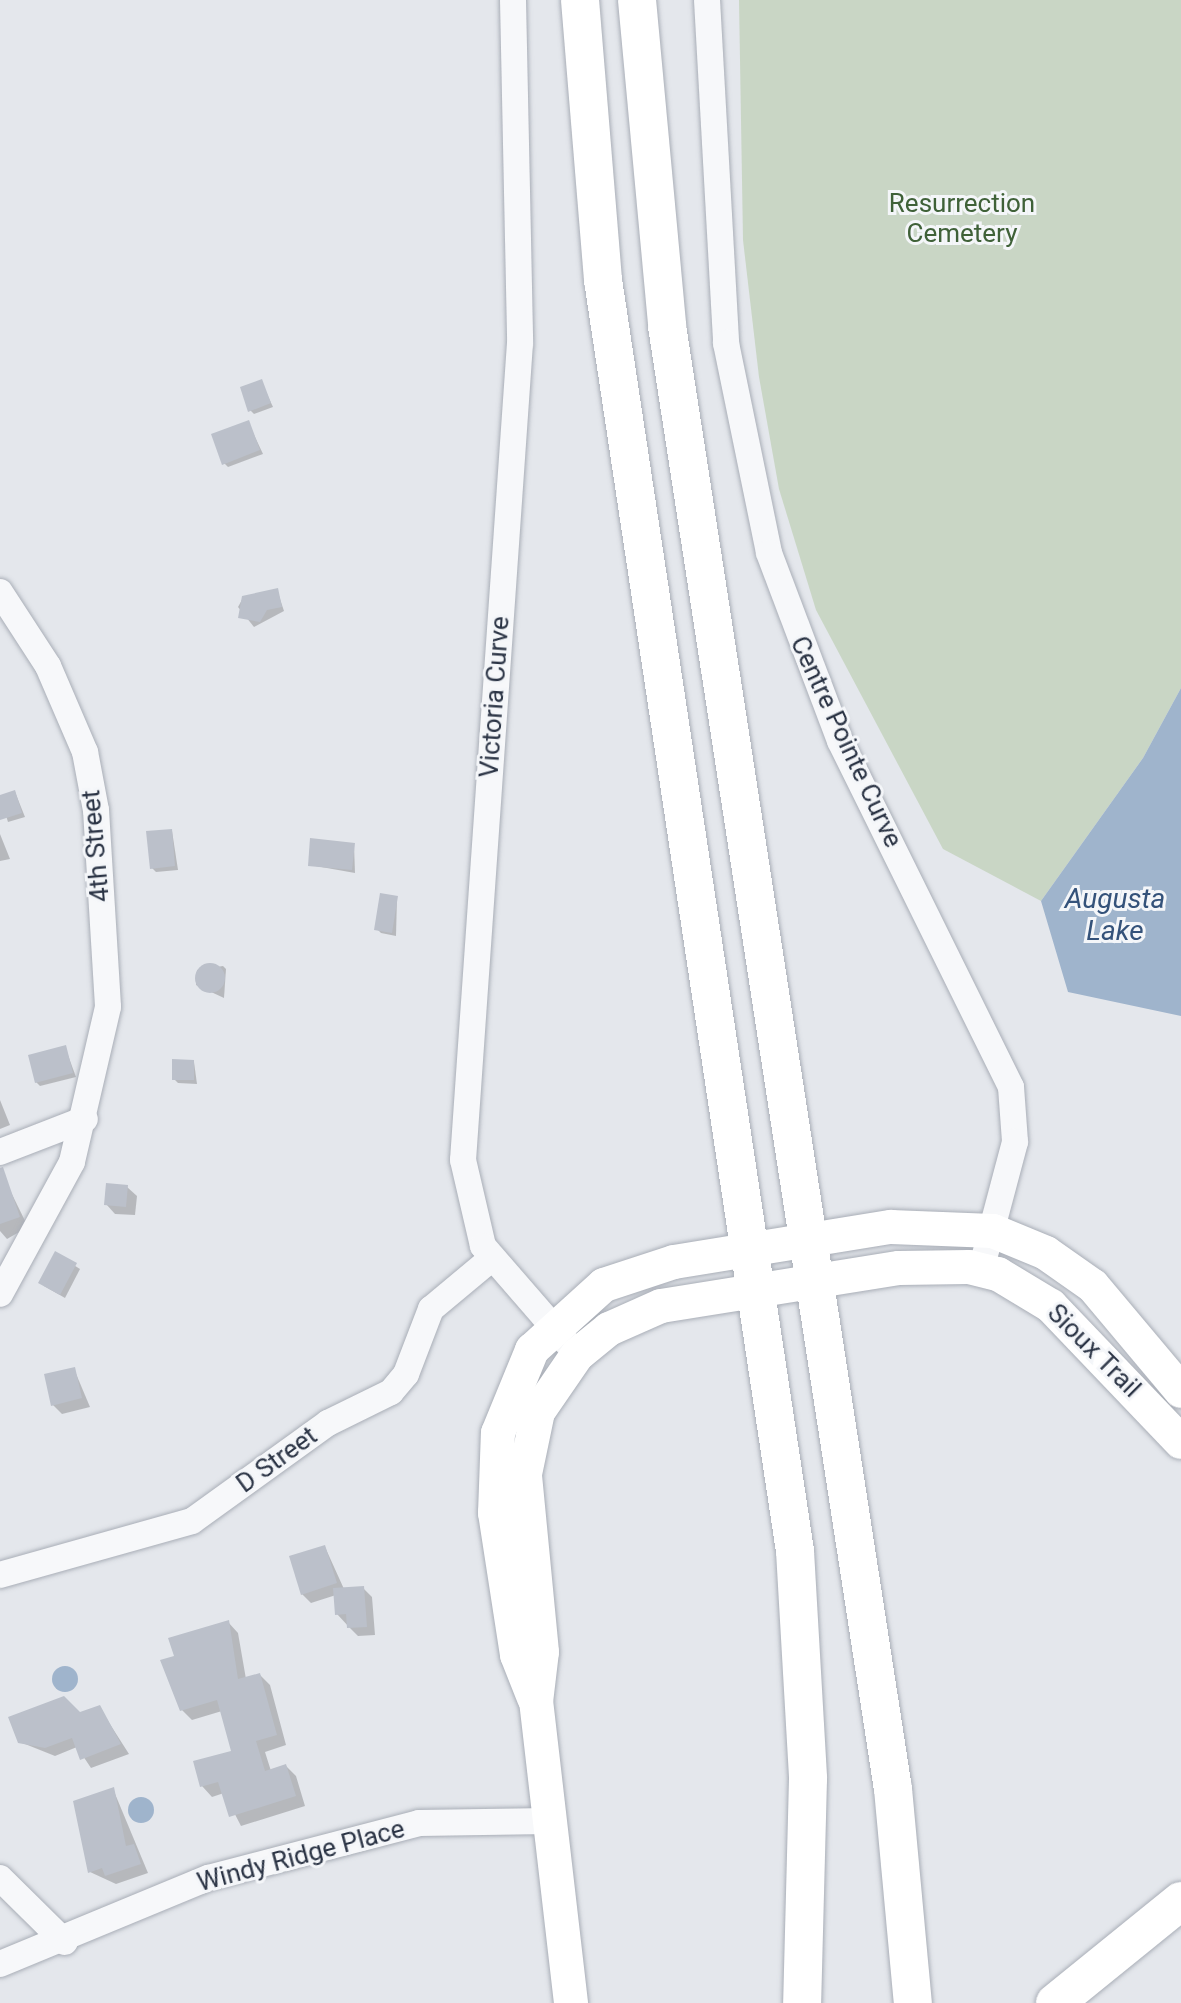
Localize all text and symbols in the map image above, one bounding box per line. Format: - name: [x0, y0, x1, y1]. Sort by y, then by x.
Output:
- park label: Resurrection Cemetery: [889, 188, 1035, 250]
- street label: Victoria Curve: [474, 615, 516, 779]
- street label: Centre Pointe Curve: [783, 631, 909, 853]
- street label: 4th Street: [76, 789, 116, 903]
- water label: Augusta Lake: [1065, 882, 1165, 948]
- street label: Sioux Trail: [1041, 1298, 1147, 1404]
- street label: D Street: [231, 1420, 323, 1500]
- street label: Windy Ridge Place: [194, 1813, 408, 1899]

